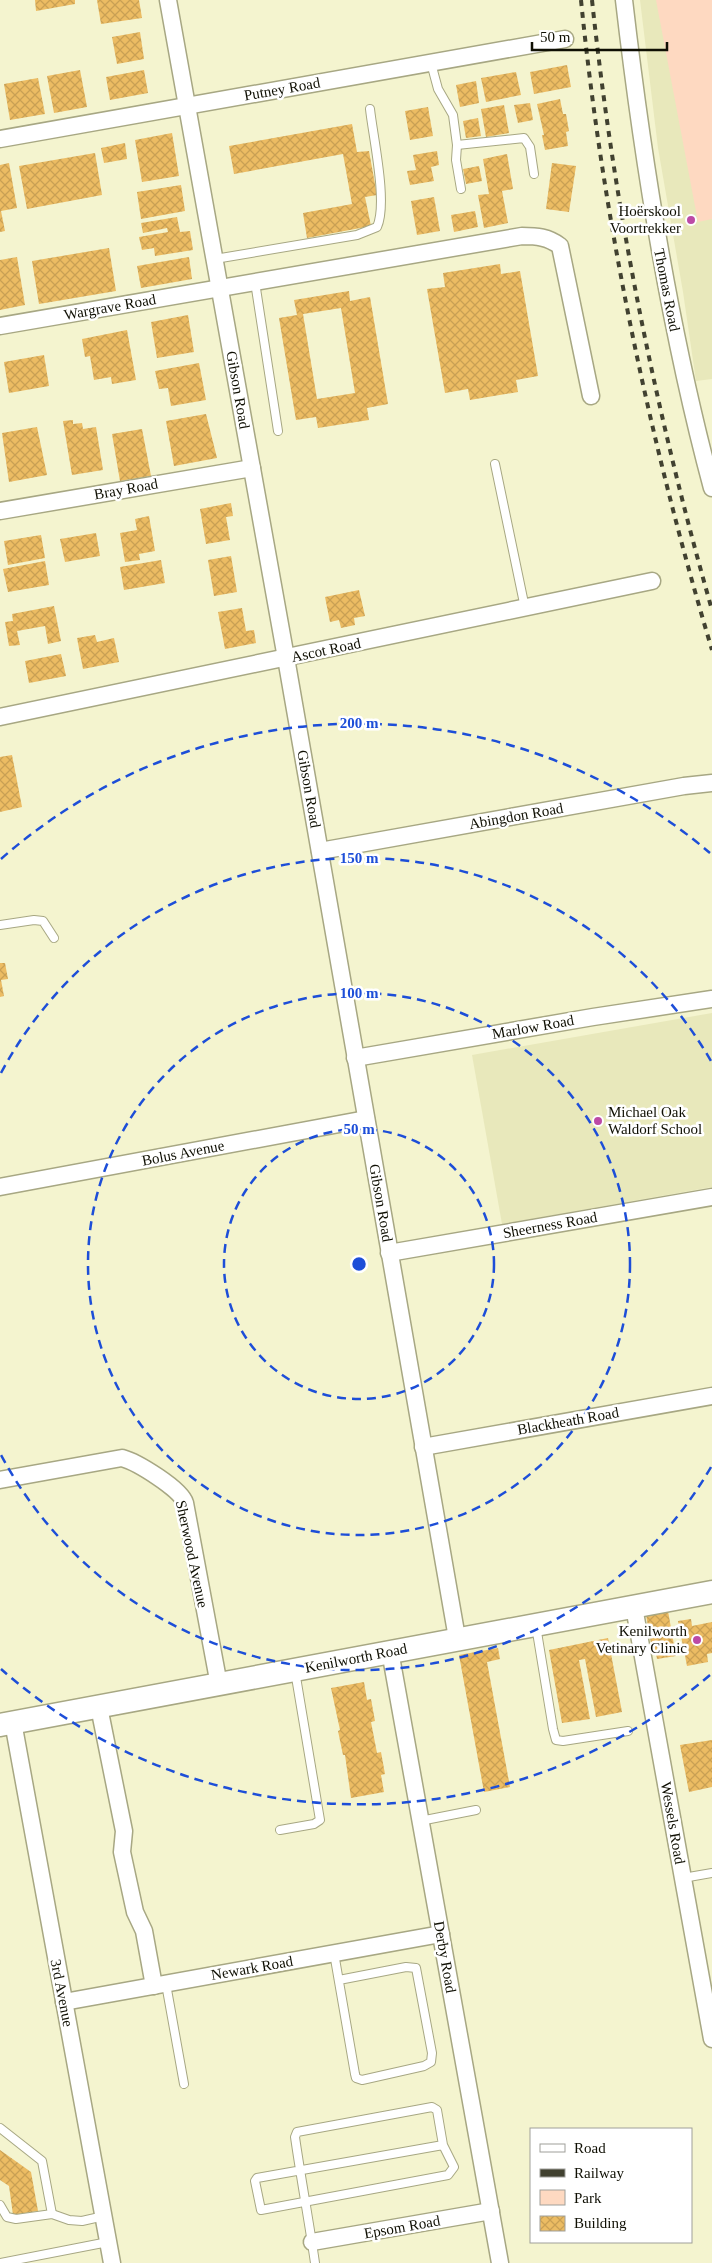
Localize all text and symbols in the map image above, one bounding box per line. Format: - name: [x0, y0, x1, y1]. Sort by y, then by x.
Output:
- scale bar: [532, 20, 667, 52]
- text: 50 m: [540, 29, 571, 45]
- street label: Putney Road: [243, 74, 322, 104]
- place label: Hoërskool Voortrekker: [610, 203, 681, 236]
- marker: Hoërskool Voortrekker: [685, 214, 697, 226]
- street label: Thomas Road: [651, 247, 683, 333]
- street label: Wargrave Road: [63, 291, 158, 323]
- street label: Gibson Road: [223, 350, 253, 431]
- street label: Bray Road: [93, 475, 160, 502]
- street label: Ascot Road: [290, 635, 363, 665]
- text: 200 m: [340, 715, 379, 731]
- street label: Gibson Road: [294, 749, 324, 830]
- street label: Abingdon Road: [468, 800, 565, 832]
- text: 150 m: [340, 850, 379, 866]
- text: 100 m: [340, 985, 379, 1001]
- street label: Marlow Road: [491, 1012, 576, 1042]
- place label: Michael Oak Waldorf School: [608, 1104, 702, 1137]
- marker: Michael Oak Waldorf School: [592, 1115, 604, 1127]
- text: 50 m: [343, 1121, 375, 1137]
- street label: Bolus Avenue: [141, 1137, 226, 1169]
- street label: Gibson Road: [366, 1163, 396, 1244]
- street label: Sheerness Road: [502, 1209, 599, 1241]
- centre of rings: [350, 1255, 368, 1273]
- street label: Blackheath Road: [516, 1404, 621, 1438]
- street label: Sherwood Avenue: [173, 1499, 211, 1609]
- place label: Kenilworth Vetinary Clinic: [596, 1623, 687, 1656]
- marker: Kenilworth Vetinary Clinic: [691, 1634, 703, 1646]
- street label: Kenilworth Road: [304, 1640, 409, 1676]
- street label: Wessels Road: [658, 1781, 688, 1866]
- street label: Derby Road: [431, 1920, 459, 1995]
- street label: Newark Road: [210, 1953, 295, 1983]
- street label: 3rd Avenue: [48, 1958, 76, 2028]
- legend: [530, 2128, 692, 2243]
- text: Road: [574, 2140, 606, 2156]
- text: Railway: [574, 2165, 624, 2181]
- text: Park: [574, 2190, 602, 2206]
- street label: Epsom Road: [363, 2212, 442, 2242]
- text: Building: [574, 2215, 627, 2231]

